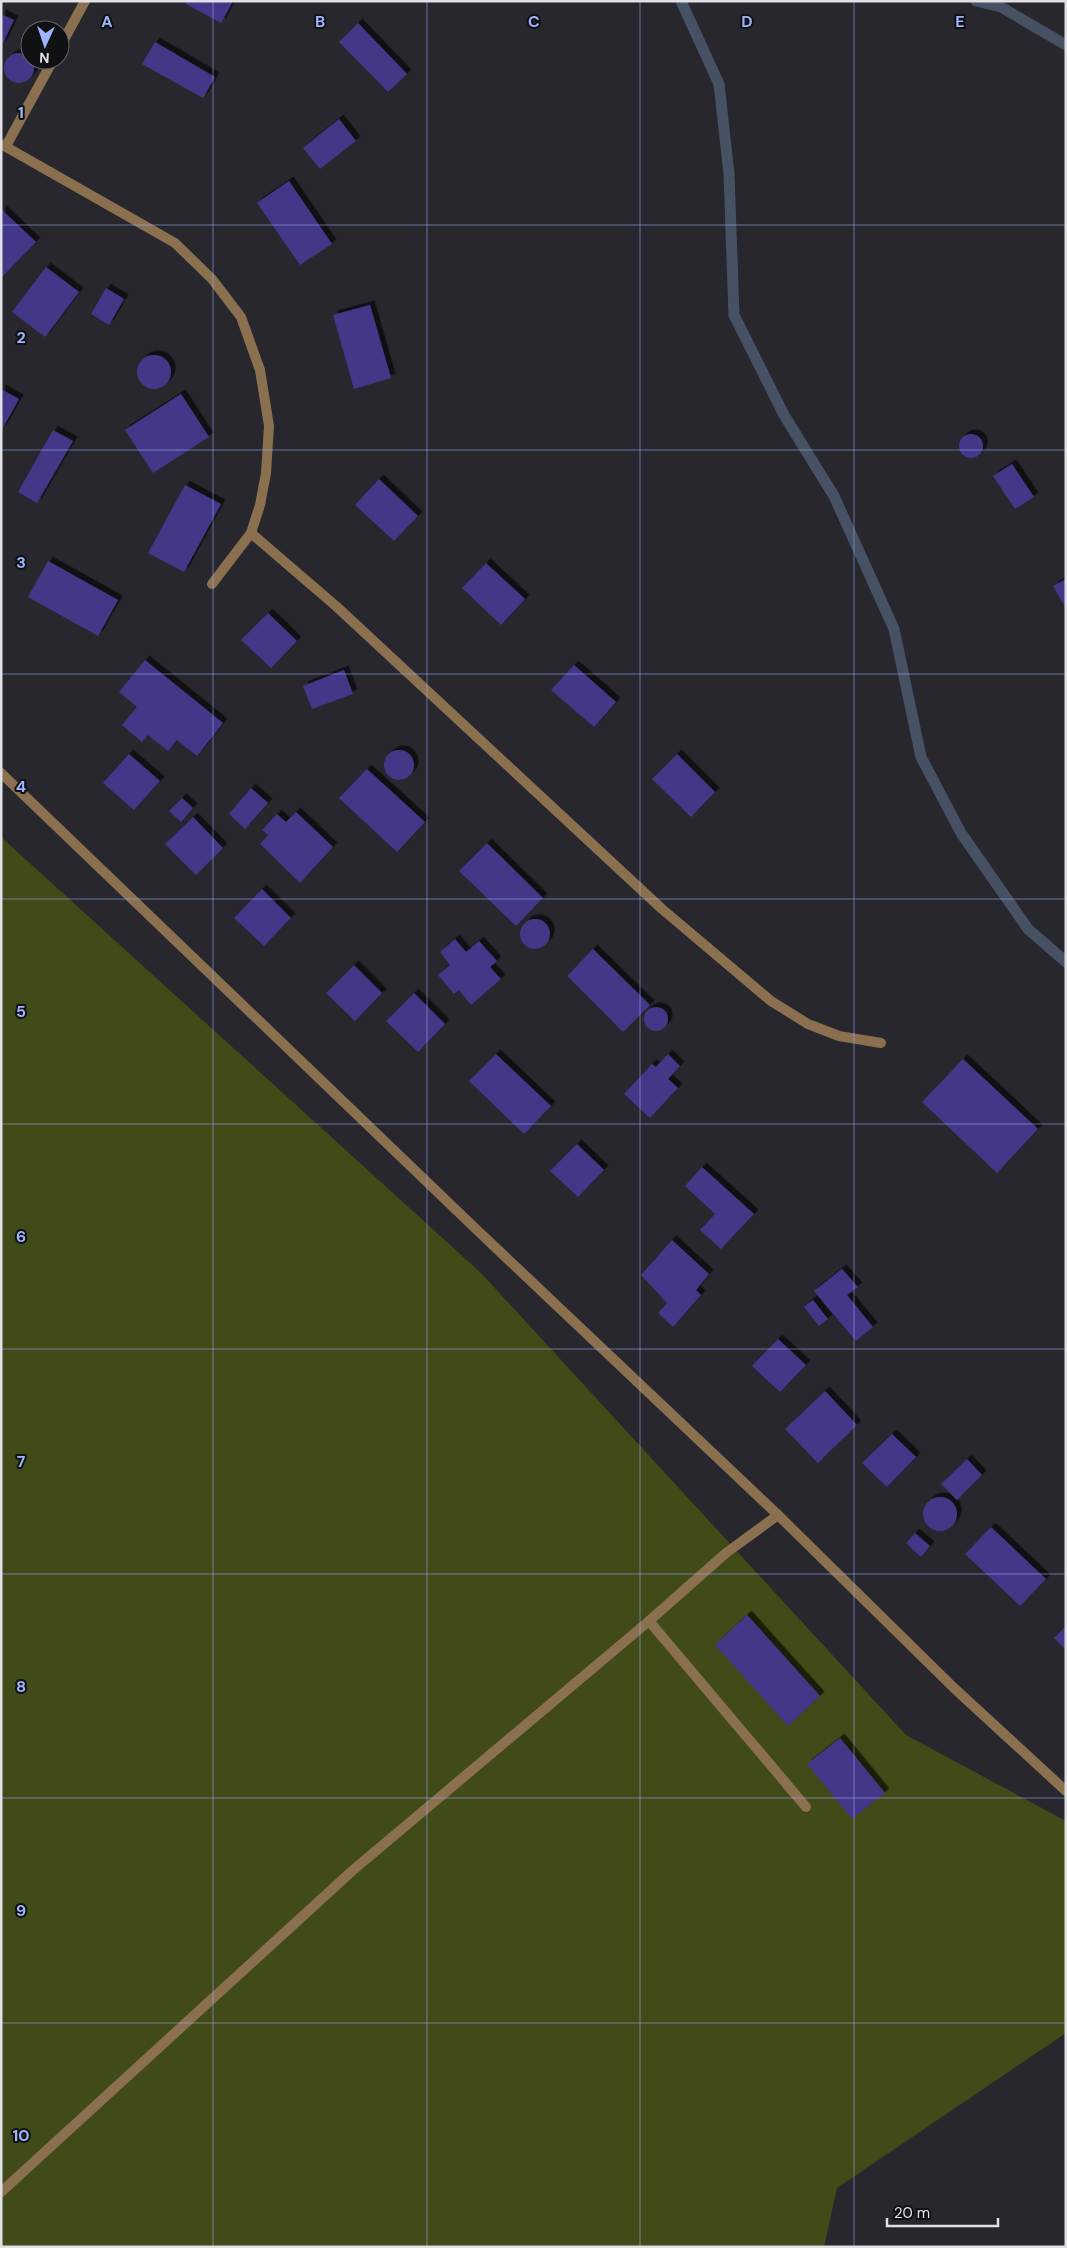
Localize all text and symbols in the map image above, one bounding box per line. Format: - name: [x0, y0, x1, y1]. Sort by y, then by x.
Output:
- text: A: [101, 11, 113, 32]
- text: B: [315, 11, 325, 32]
- text: C: [528, 11, 540, 32]
- text: D: [741, 11, 753, 32]
- text: E: [955, 11, 965, 32]
- north arrow: [20, 20, 70, 70]
- text: N: [39, 49, 50, 67]
- text: 1: [18, 102, 24, 123]
- text: 2: [16, 327, 26, 348]
- text: 3: [16, 552, 26, 573]
- text: 4: [16, 776, 26, 797]
- text: 5: [16, 1001, 26, 1022]
- text: 6: [16, 1226, 26, 1247]
- text: 7: [17, 1451, 26, 1472]
- text: 8: [16, 1676, 26, 1697]
- text: 9: [16, 1900, 26, 1921]
- text: 10: [12, 2125, 30, 2146]
- scale bar: [887, 2196, 998, 2228]
- text: 20 m: [894, 2203, 930, 2223]

